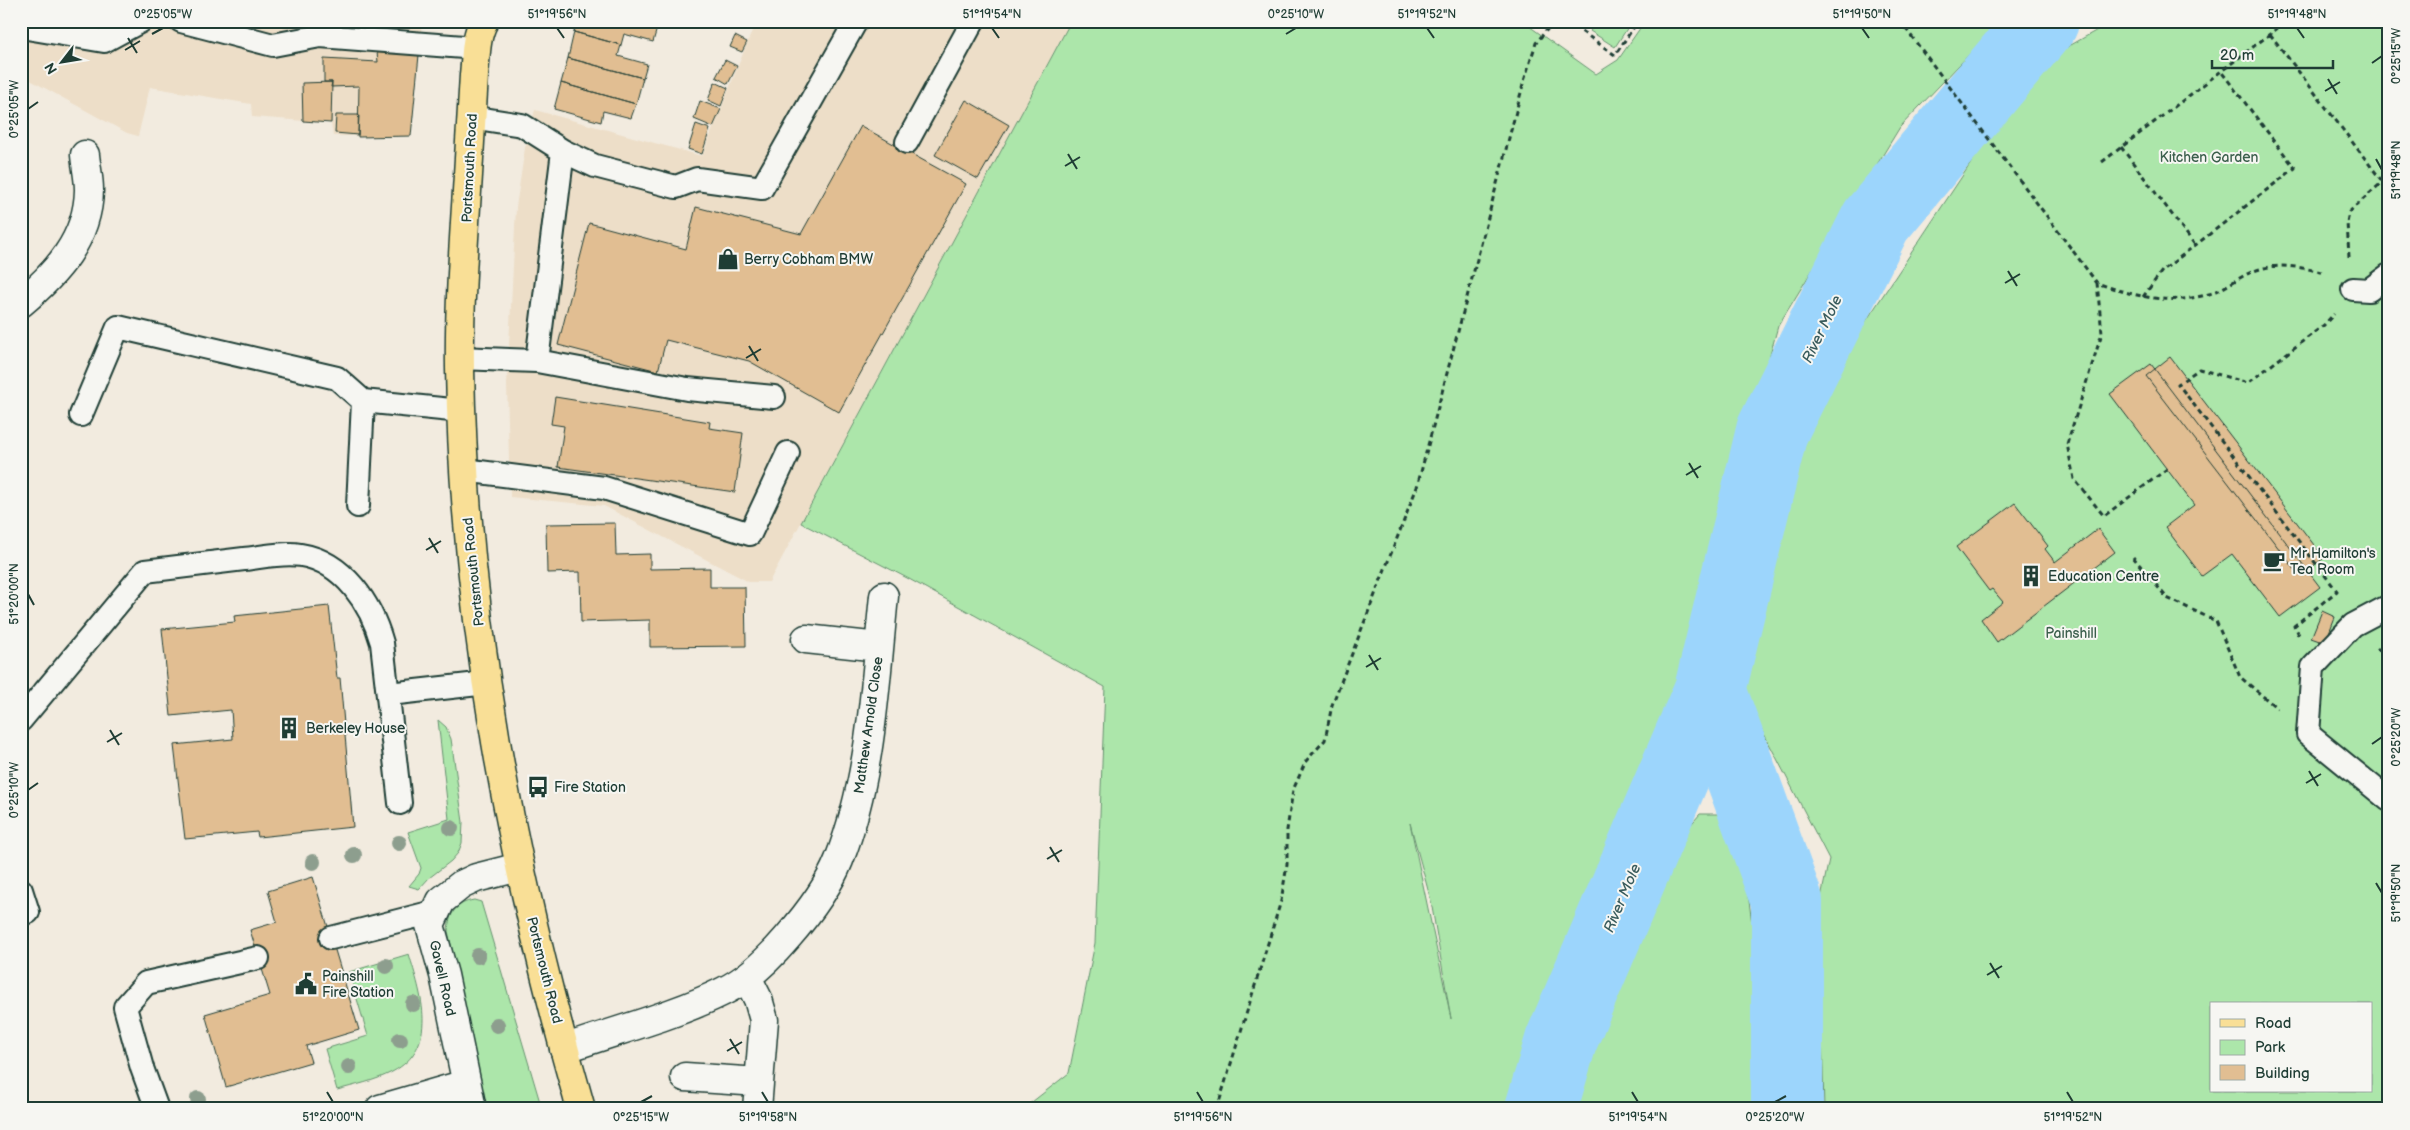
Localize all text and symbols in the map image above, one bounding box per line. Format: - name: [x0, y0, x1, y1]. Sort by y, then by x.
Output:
- text: 0°25'05"W: [134, 7, 192, 22]
- text: 51°19'56"N: [527, 7, 587, 22]
- text: 51°19'54"N: [962, 7, 1022, 22]
- text: 0°25'10"W: [1268, 7, 1324, 22]
- text: 51°19'52"N: [1398, 7, 1456, 22]
- text: 51°19'50"N: [1833, 7, 1891, 22]
- text: 51°19'48"N: [2267, 7, 2327, 22]
- text: 0°25'15"W: [2389, 28, 2404, 84]
- north arrow: [38, 38, 88, 88]
- scale bar: [2212, 38, 2334, 70]
- text: 20 m: [2220, 46, 2254, 65]
- text: N: [41, 60, 61, 77]
- text: 0°25'05"W: [7, 80, 22, 138]
- street label: Portsmouth Road: [458, 113, 481, 223]
- text: 51°19'48"N: [2389, 140, 2404, 200]
- park label: Kitchen Garden: [2160, 149, 2258, 166]
- shop icon: Berry Cobham BMW: [715, 246, 741, 272]
- place label: Berry Cobham BMW: [744, 251, 874, 268]
- water label: River Mole: [1798, 292, 1847, 366]
- street label: Portsmouth Road: [459, 517, 488, 627]
- place label: Mr Hamilton's Tea Room: [2290, 545, 2376, 578]
- cafe icon: Mr Hamilton's Tea Room: [2261, 548, 2287, 574]
- text: 51°20'00"N: [7, 563, 22, 625]
- building icon: Education Centre: [2018, 563, 2044, 589]
- place label: Education Centre: [2048, 568, 2159, 585]
- park label: Painshill: [2045, 625, 2097, 642]
- street label: Matthew Arnold Close: [850, 655, 887, 795]
- text: 0°25'20"W: [2389, 708, 2404, 766]
- building icon: Berkeley House: [276, 715, 302, 741]
- place label: Berkeley House: [306, 720, 405, 737]
- text: 0°25'10"W: [7, 762, 22, 818]
- bus stop icon: Fire Station: [525, 774, 551, 800]
- place label: Fire Station: [554, 779, 626, 796]
- water label: River Mole: [1600, 861, 1646, 935]
- text: 51°19'50"N: [2389, 864, 2404, 922]
- street label: Portsmouth Road: [523, 915, 566, 1025]
- street label: Gavell Road: [426, 939, 459, 1018]
- place label: Painshill Fire Station: [322, 968, 394, 1001]
- public building icon: Painshill Fire Station: [293, 971, 319, 997]
- legend: [2210, 1002, 2372, 1092]
- text: Road: [2255, 1014, 2291, 1033]
- text: Park: [2255, 1038, 2286, 1057]
- text: Building: [2255, 1064, 2310, 1083]
- text: 51°20'00"N: [302, 1110, 364, 1125]
- text: 0°25'15"W: [613, 1110, 669, 1125]
- text: 51°19'58"N: [739, 1110, 797, 1125]
- text: 51°19'56"N: [1173, 1110, 1233, 1125]
- text: 51°19'54"N: [1608, 1110, 1668, 1125]
- text: 0°25'20"W: [1746, 1110, 1804, 1125]
- text: 51°19'52"N: [2044, 1110, 2102, 1125]

